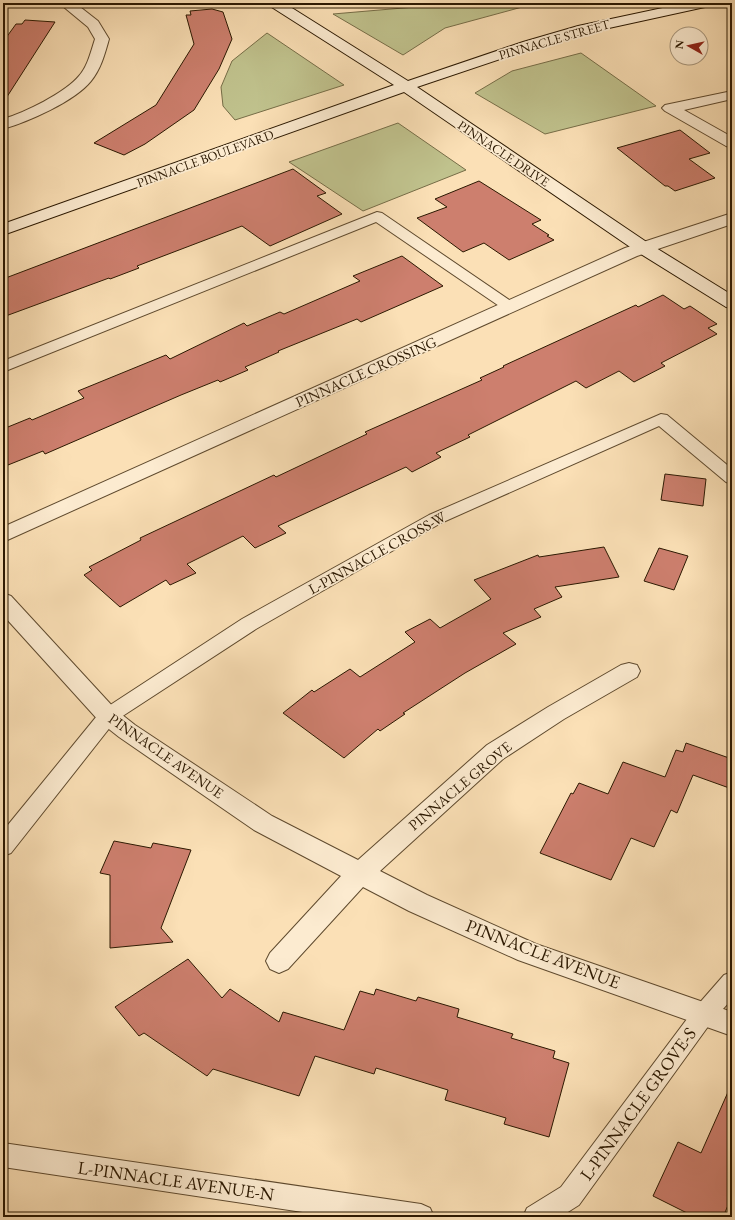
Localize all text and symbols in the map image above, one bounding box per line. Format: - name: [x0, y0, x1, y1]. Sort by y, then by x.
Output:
- street label: PINNACLE STREET: [497, 15, 612, 63]
- north arrow: [669, 26, 709, 66]
- text: N: [672, 39, 687, 50]
- street label: PINNACLE DRIVE: [455, 116, 553, 190]
- street label: PINNACLE BOULEVARD: [134, 126, 276, 191]
- street label: PINNACLE CROSSING: [292, 332, 439, 411]
- street label: L-PINNACLE CROSS-W: [305, 507, 449, 598]
- street label: PINNACLE AVENUE: [105, 709, 228, 803]
- street label: PINNACLE GROVE: [404, 737, 516, 834]
- street label: PINNACLE AVENUE: [463, 914, 624, 994]
- street label: L-PINNACLE GROVE-S: [574, 1023, 701, 1185]
- street label: L-PINNACLE AVENUE-N: [76, 1155, 276, 1206]

